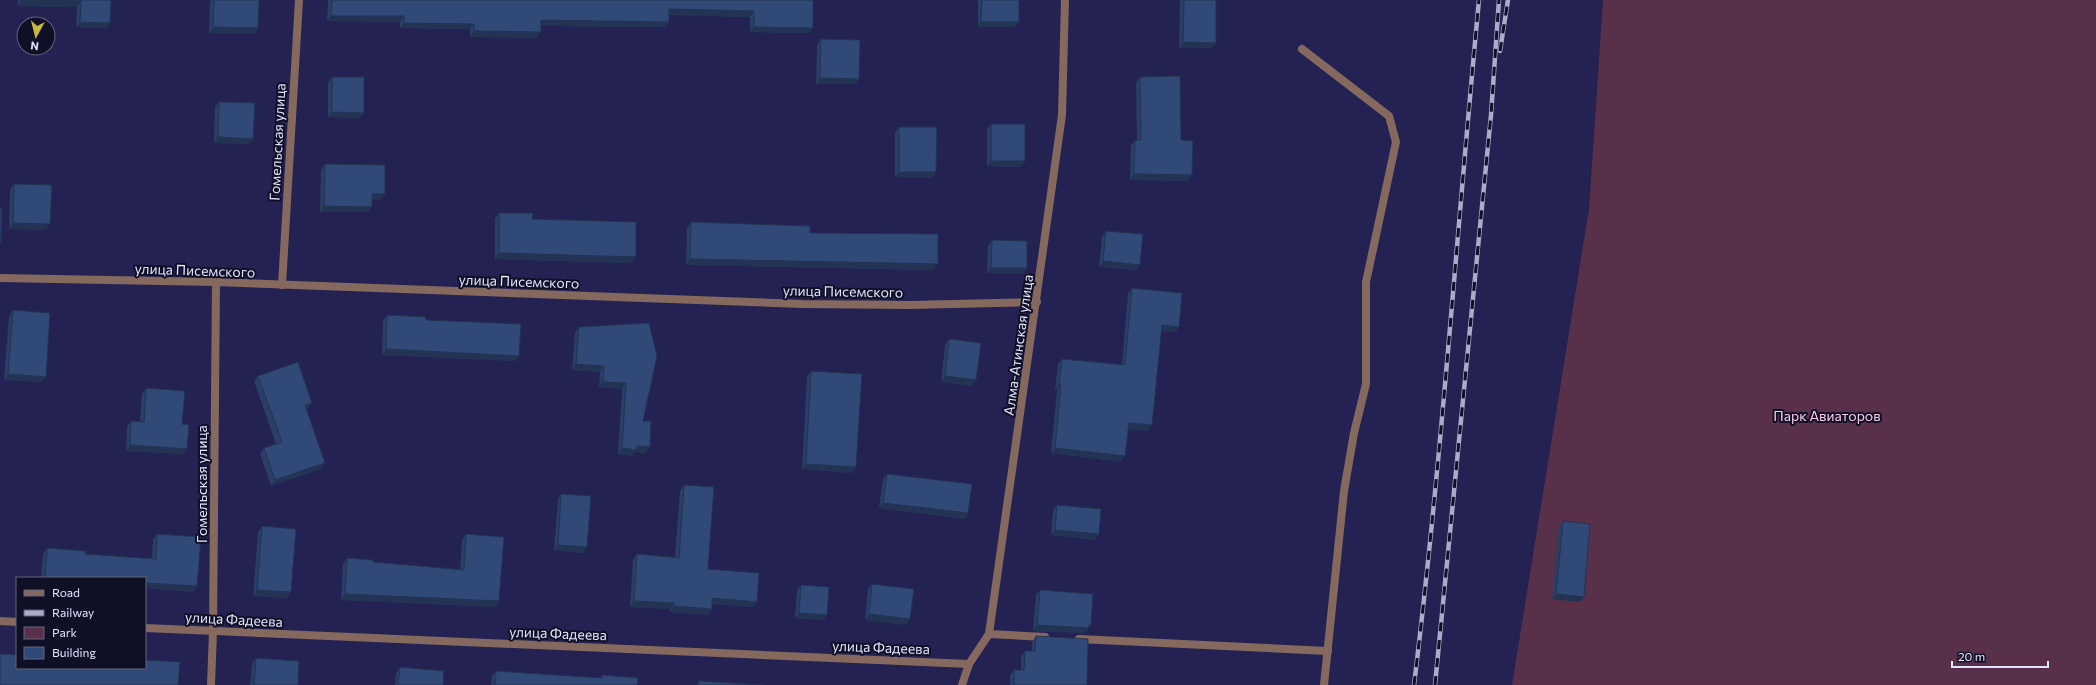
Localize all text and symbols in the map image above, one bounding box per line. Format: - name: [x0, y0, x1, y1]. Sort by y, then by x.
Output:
- north arrow: [16, 16, 56, 56]
- text: N: [30, 39, 40, 53]
- street label: Гомельская улица: [265, 83, 289, 201]
- street label: улица Писемского: [134, 259, 256, 281]
- street label: улица Писемского: [458, 270, 580, 292]
- street label: Алма-Атинская улица: [1000, 273, 1036, 417]
- street label: улица Писемского: [783, 281, 903, 301]
- park label: Парк Авиаторов: [1773, 407, 1881, 424]
- street label: Гомельская улица: [193, 425, 210, 543]
- legend: [16, 577, 146, 669]
- text: Road: [52, 585, 80, 599]
- text: Railway: [52, 605, 94, 619]
- street label: улица Фадеева: [185, 608, 283, 630]
- street label: улица Фадеева: [509, 623, 607, 643]
- text: Park: [52, 625, 78, 639]
- street label: улица Фадеева: [832, 637, 930, 657]
- scale bar: [1952, 643, 2048, 669]
- text: Building: [52, 645, 96, 659]
- text: 20 m: [1958, 649, 1985, 663]

